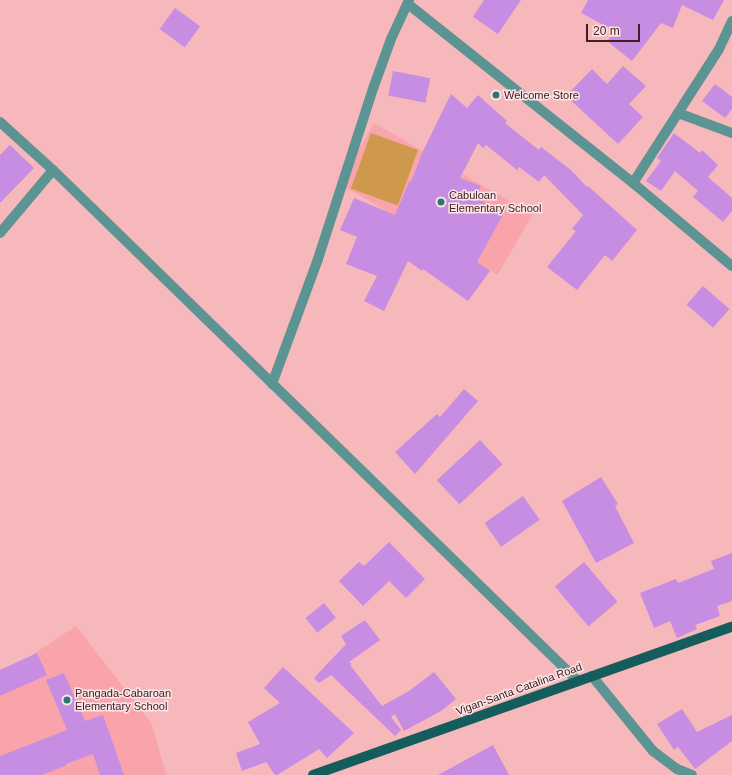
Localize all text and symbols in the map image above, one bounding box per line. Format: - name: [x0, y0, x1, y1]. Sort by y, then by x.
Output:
- scale bar: [588, 16, 642, 42]
- text: 20 m: [593, 24, 620, 38]
- place label: Welcome Store: [504, 88, 579, 102]
- marker: Welcome Store: [491, 90, 501, 100]
- place label: Cabuloan Elementary School: [449, 189, 541, 215]
- marker: Cabuloan Elementary School: [436, 197, 446, 207]
- street label: Vigan-Santa Catalina Road: [454, 660, 584, 718]
- place label: Pangada-Cabaroan Elementary School: [75, 687, 171, 713]
- marker: Pangada-Cabaroan Elementary School: [62, 695, 72, 705]

